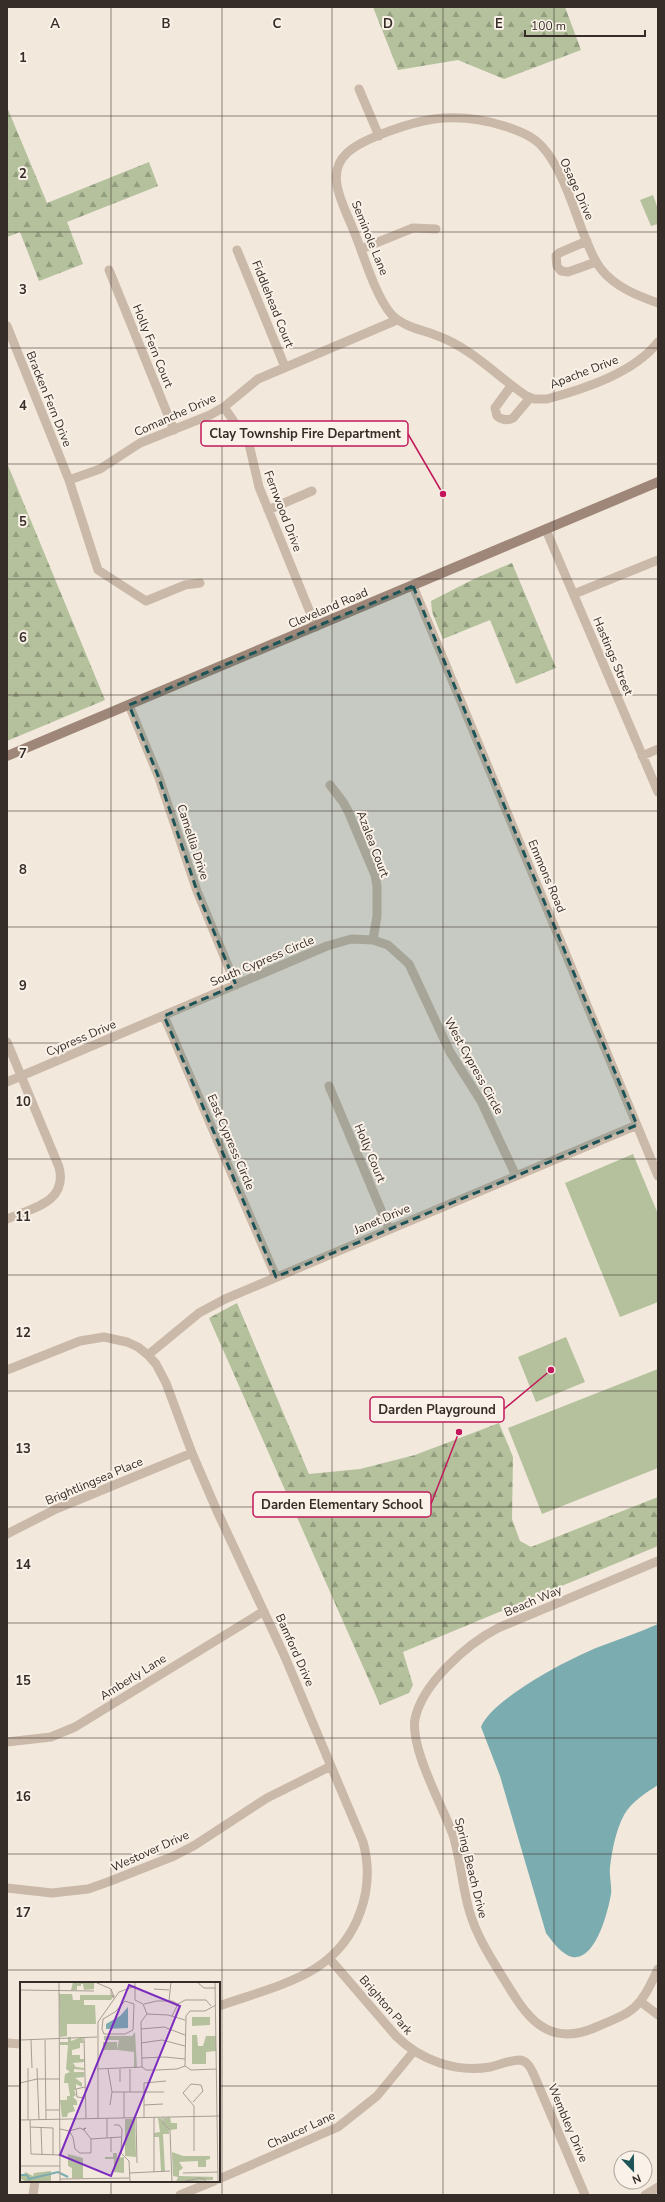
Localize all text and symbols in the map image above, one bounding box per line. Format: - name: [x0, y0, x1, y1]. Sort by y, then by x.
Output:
- scale bar: [525, 12, 645, 38]
- text: A: [50, 15, 60, 33]
- text: B: [162, 15, 171, 33]
- text: C: [273, 15, 282, 33]
- text: D: [383, 15, 393, 33]
- text: E: [495, 15, 503, 33]
- text: 100 m: [531, 18, 566, 34]
- text: 1: [19, 49, 27, 67]
- street label: Osage Drive: [556, 155, 598, 223]
- text: 2: [19, 165, 27, 183]
- street label: Seminole Lane: [348, 198, 392, 278]
- street label: Fiddlehead Court: [248, 258, 298, 351]
- text: 3: [19, 281, 27, 299]
- street label: Holly Fern Court: [129, 302, 177, 391]
- street label: Bracken Fern Drive: [23, 349, 75, 449]
- street label: Apache Drive: [547, 352, 621, 392]
- street label: Comanche Drive: [132, 390, 218, 440]
- text: 4: [19, 397, 27, 415]
- callout: Clay Township Fire Department: [201, 421, 408, 446]
- text: Clay Township Fire Department: [209, 425, 402, 443]
- street label: Fernwood Drive: [260, 468, 306, 554]
- text: 5: [19, 513, 27, 531]
- street label: Cleveland Road: [286, 584, 370, 632]
- street label: Hastings Street: [589, 614, 637, 698]
- text: 6: [19, 629, 27, 647]
- text: 7: [19, 745, 27, 763]
- street label: Camellia Drive: [173, 802, 213, 882]
- street label: Azalea Court: [353, 809, 393, 880]
- street label: Emmons Road: [524, 837, 570, 915]
- text: 8: [19, 861, 27, 879]
- street label: South Cypress Circle: [208, 932, 316, 990]
- text: 9: [19, 977, 27, 995]
- street label: West Cypress Circle: [441, 1015, 507, 1117]
- street label: Cypress Drive: [44, 1016, 118, 1060]
- street label: East Cypress Circle: [204, 1091, 258, 1193]
- text: 10: [15, 1093, 31, 1111]
- street label: Holly Court: [351, 1121, 390, 1185]
- street label: Janet Drive: [351, 1200, 412, 1238]
- text: 11: [15, 1208, 31, 1226]
- text: 12: [15, 1324, 31, 1342]
- callout: Darden Playground: [370, 1397, 504, 1422]
- text: Darden Playground: [378, 1401, 496, 1419]
- text: 13: [15, 1440, 31, 1458]
- street label: Brightlingsea Place: [43, 1453, 145, 1509]
- callout: Darden Elementary School: [253, 1492, 431, 1517]
- text: Darden Elementary School: [261, 1496, 424, 1514]
- text: 14: [15, 1556, 31, 1574]
- street label: Beach Way: [502, 1581, 565, 1620]
- street label: Bamford Drive: [272, 1611, 318, 1689]
- street label: Amberly Lane: [97, 1650, 169, 1704]
- text: 15: [15, 1672, 31, 1690]
- text: 16: [15, 1788, 31, 1806]
- street label: Spring Beach Drive: [451, 1816, 491, 1920]
- street label: Westover Drive: [109, 1827, 191, 1875]
- text: 17: [15, 1904, 31, 1922]
- street label: Brighton Park: [356, 1972, 417, 2039]
- inset map: [20, 1982, 220, 2182]
- street label: Wembley Drive: [544, 2081, 592, 2165]
- street label: Chaucer Lane: [264, 2107, 338, 2153]
- north arrow: [613, 2150, 653, 2190]
- text: N: [630, 2170, 643, 2187]

